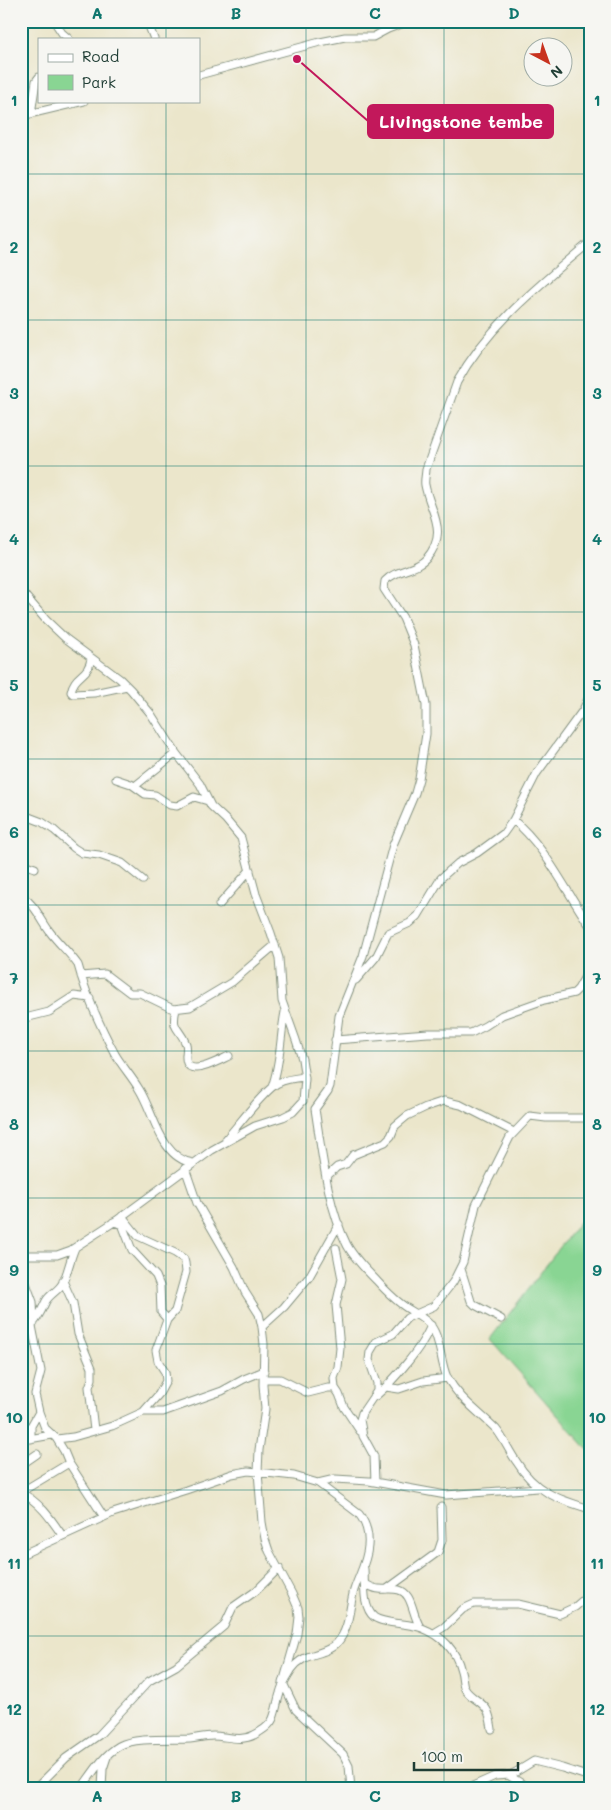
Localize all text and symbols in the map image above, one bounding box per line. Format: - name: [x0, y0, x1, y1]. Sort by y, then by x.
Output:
- text: A: [91, 2, 103, 23]
- text: B: [231, 2, 241, 23]
- text: C: [369, 2, 381, 23]
- text: D: [508, 2, 520, 23]
- legend: [38, 38, 200, 102]
- north arrow: [524, 38, 574, 88]
- text: Road: [82, 46, 119, 66]
- text: N: [547, 62, 567, 83]
- text: Park: [82, 72, 116, 92]
- text: 1: [10, 89, 18, 110]
- text: 1: [593, 89, 601, 110]
- callout: Livingstone tembe: [368, 105, 553, 138]
- text: Livingstone tembe: [379, 109, 543, 133]
- text: 2: [10, 236, 19, 257]
- text: 2: [593, 236, 602, 257]
- text: 3: [9, 382, 19, 403]
- text: 3: [592, 382, 602, 403]
- text: 4: [9, 528, 19, 549]
- text: 4: [592, 528, 602, 549]
- text: 5: [9, 674, 19, 695]
- text: 5: [592, 674, 602, 695]
- text: 6: [9, 821, 19, 842]
- text: 6: [592, 821, 602, 842]
- text: 7: [10, 967, 19, 988]
- text: 7: [593, 967, 602, 988]
- text: 8: [9, 1113, 19, 1134]
- text: 8: [592, 1113, 602, 1134]
- text: 9: [9, 1259, 19, 1280]
- text: 9: [592, 1259, 602, 1280]
- text: 10: [5, 1406, 23, 1427]
- text: 10: [588, 1406, 606, 1427]
- text: 11: [7, 1552, 21, 1573]
- text: 11: [590, 1552, 604, 1573]
- text: 12: [6, 1698, 22, 1719]
- text: 12: [589, 1698, 605, 1719]
- scale bar: [414, 1740, 517, 1772]
- text: 100 m: [421, 1746, 463, 1766]
- text: A: [91, 1785, 103, 1806]
- text: B: [231, 1785, 241, 1806]
- text: C: [369, 1785, 381, 1806]
- text: D: [508, 1785, 520, 1806]

